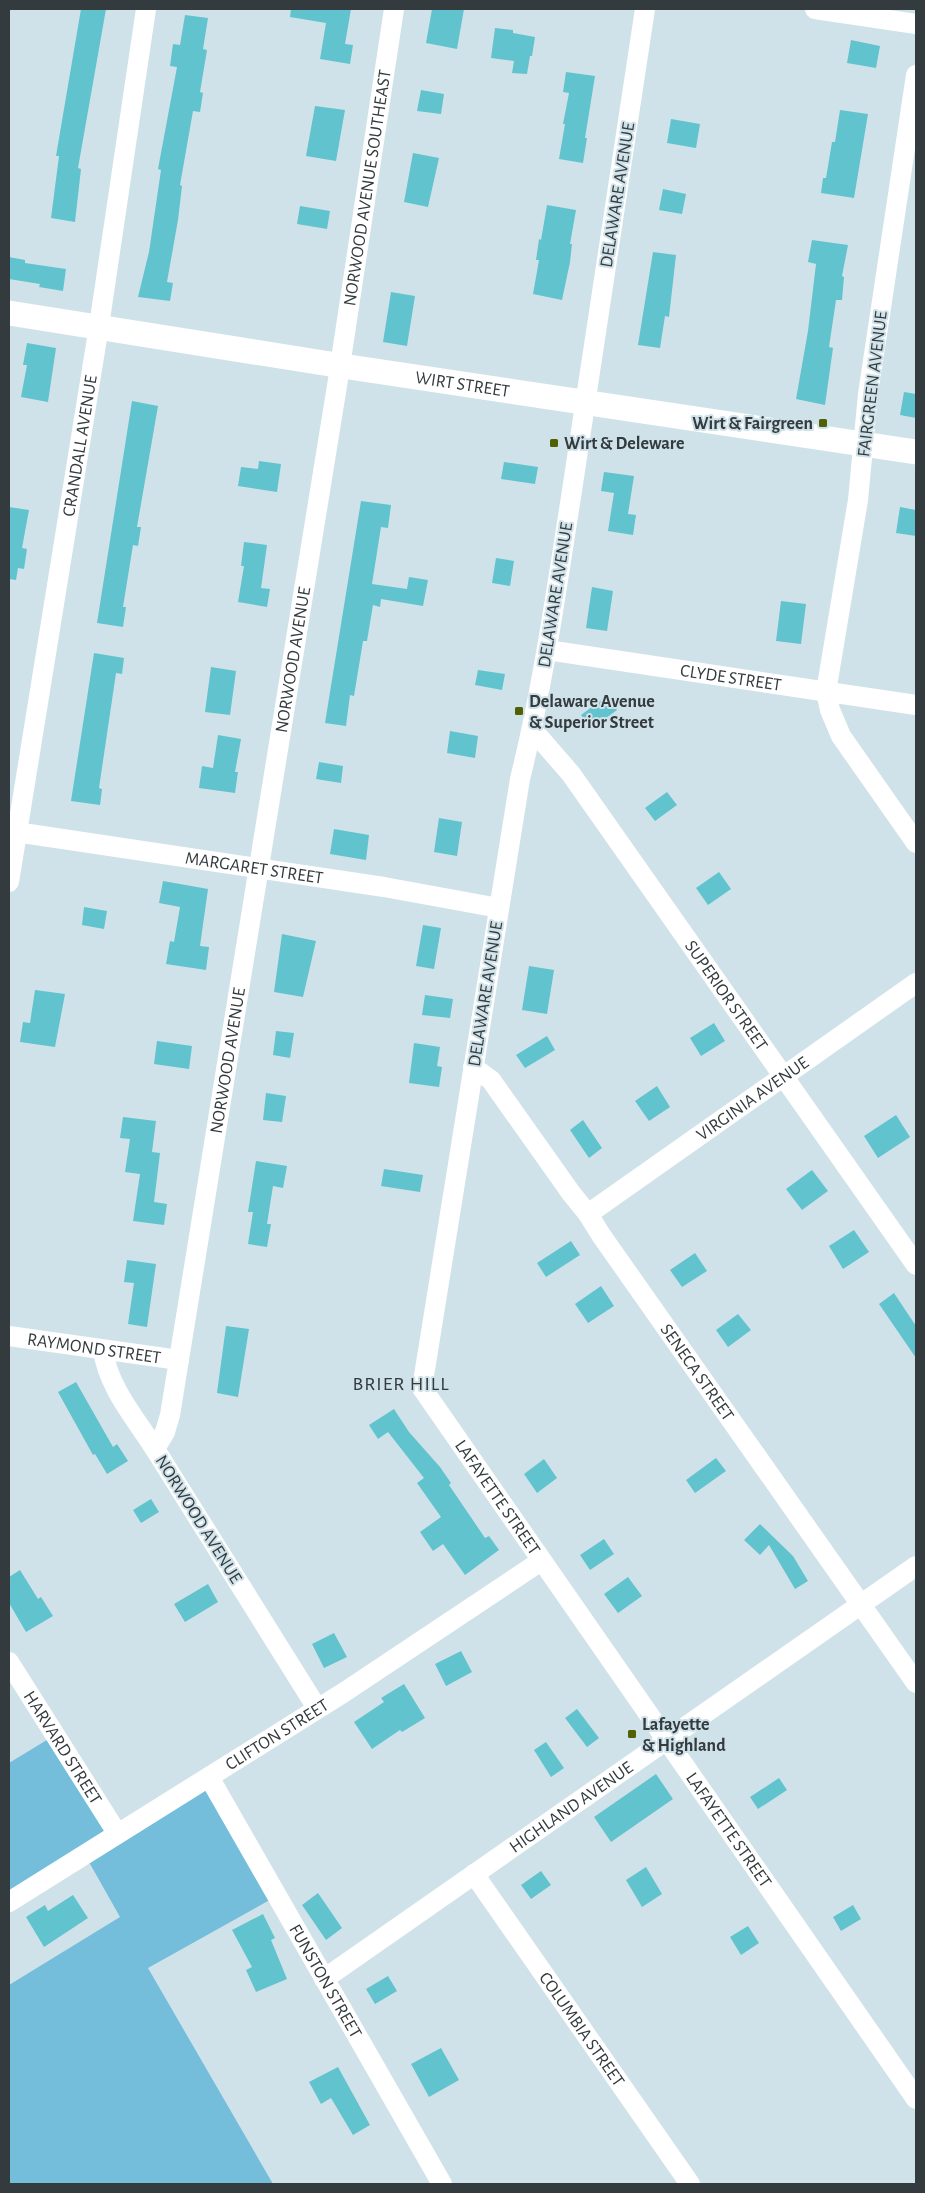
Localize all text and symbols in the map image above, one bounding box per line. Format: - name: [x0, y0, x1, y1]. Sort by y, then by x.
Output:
- street label: NORWOOD AVENUE SOUTHEAST: [341, 68, 395, 307]
- street label: DELAWARE AVENUE: [598, 121, 638, 269]
- street label: FAIRGREEN AVENUE: [855, 310, 891, 458]
- street label: WIRT STREET: [414, 369, 511, 401]
- street label: CRANDALL AVENUE: [60, 374, 101, 518]
- place label: Wirt & Fairgreen: [692, 415, 813, 433]
- marker: Wirt & Fairgreen: [817, 417, 829, 429]
- place label: Wirt & Deleware: [564, 435, 685, 453]
- marker: Wirt & Deleware: [548, 437, 560, 449]
- street label: DELAWARE AVENUE: [536, 521, 576, 669]
- street label: NORWOOD AVENUE: [273, 585, 314, 734]
- street label: CLYDE STREET: [679, 662, 783, 695]
- place label: Delaware Avenue & Superior Street: [529, 693, 655, 732]
- marker: Delaware Avenue & Superior Street: [513, 705, 525, 717]
- street label: MARGARET STREET: [184, 849, 325, 888]
- street label: DELAWARE AVENUE: [466, 920, 506, 1068]
- street label: SUPERIOR STREET: [681, 937, 771, 1054]
- street label: NORWOOD AVENUE: [208, 986, 249, 1135]
- street label: VIRGINIA AVENUE: [694, 1054, 812, 1144]
- street label: SENECA STREET: [656, 1321, 737, 1425]
- street label: RAYMOND STREET: [26, 1331, 162, 1367]
- district label: BRIER HILL: [353, 1374, 449, 1394]
- street label: LAFAYETTE STREET: [451, 1437, 543, 1559]
- street label: NORWOOD AVENUE: [151, 1452, 245, 1587]
- street label: HARVARD STREET: [20, 1688, 105, 1808]
- street label: CLIFTON STREET: [223, 1696, 332, 1774]
- place label: Lafayette & Highland: [642, 1716, 726, 1755]
- marker: Lafayette & Highland: [626, 1728, 638, 1740]
- street label: HIGHLAND AVENUE: [506, 1758, 637, 1857]
- street label: LAFAYETTE STREET: [682, 1770, 774, 1891]
- street label: FUNSTON STREET: [285, 1922, 365, 2041]
- street label: COLUMBIA STREET: [535, 1969, 627, 2090]

